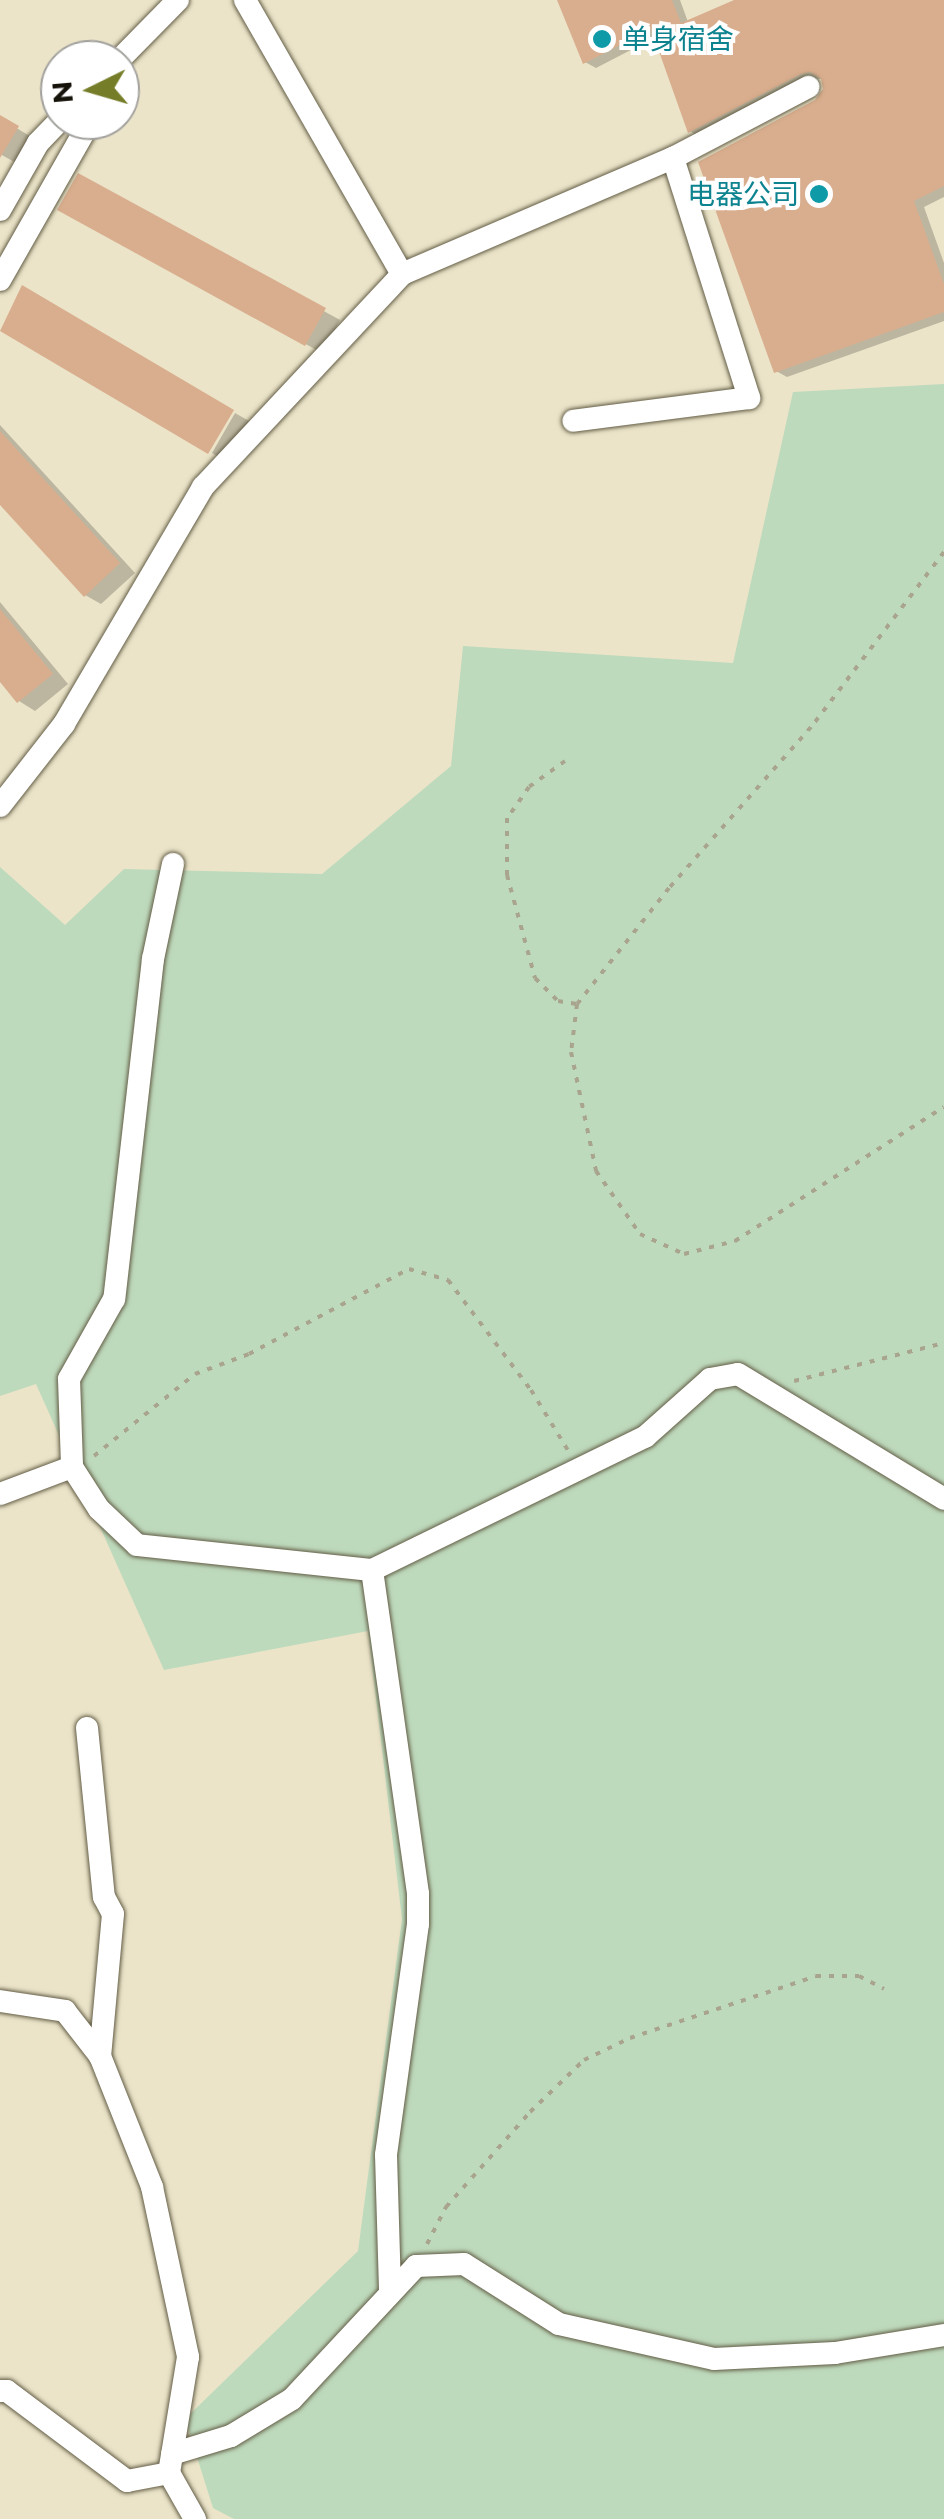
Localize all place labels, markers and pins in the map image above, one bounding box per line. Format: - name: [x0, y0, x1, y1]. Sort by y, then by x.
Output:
- place label: 单身宿舍: [622, 22, 734, 56]
- marker: 单身宿舍: [591, 28, 613, 50]
- place label: 电器公司: [687, 177, 799, 211]
- marker: 电器公司: [808, 183, 830, 205]

